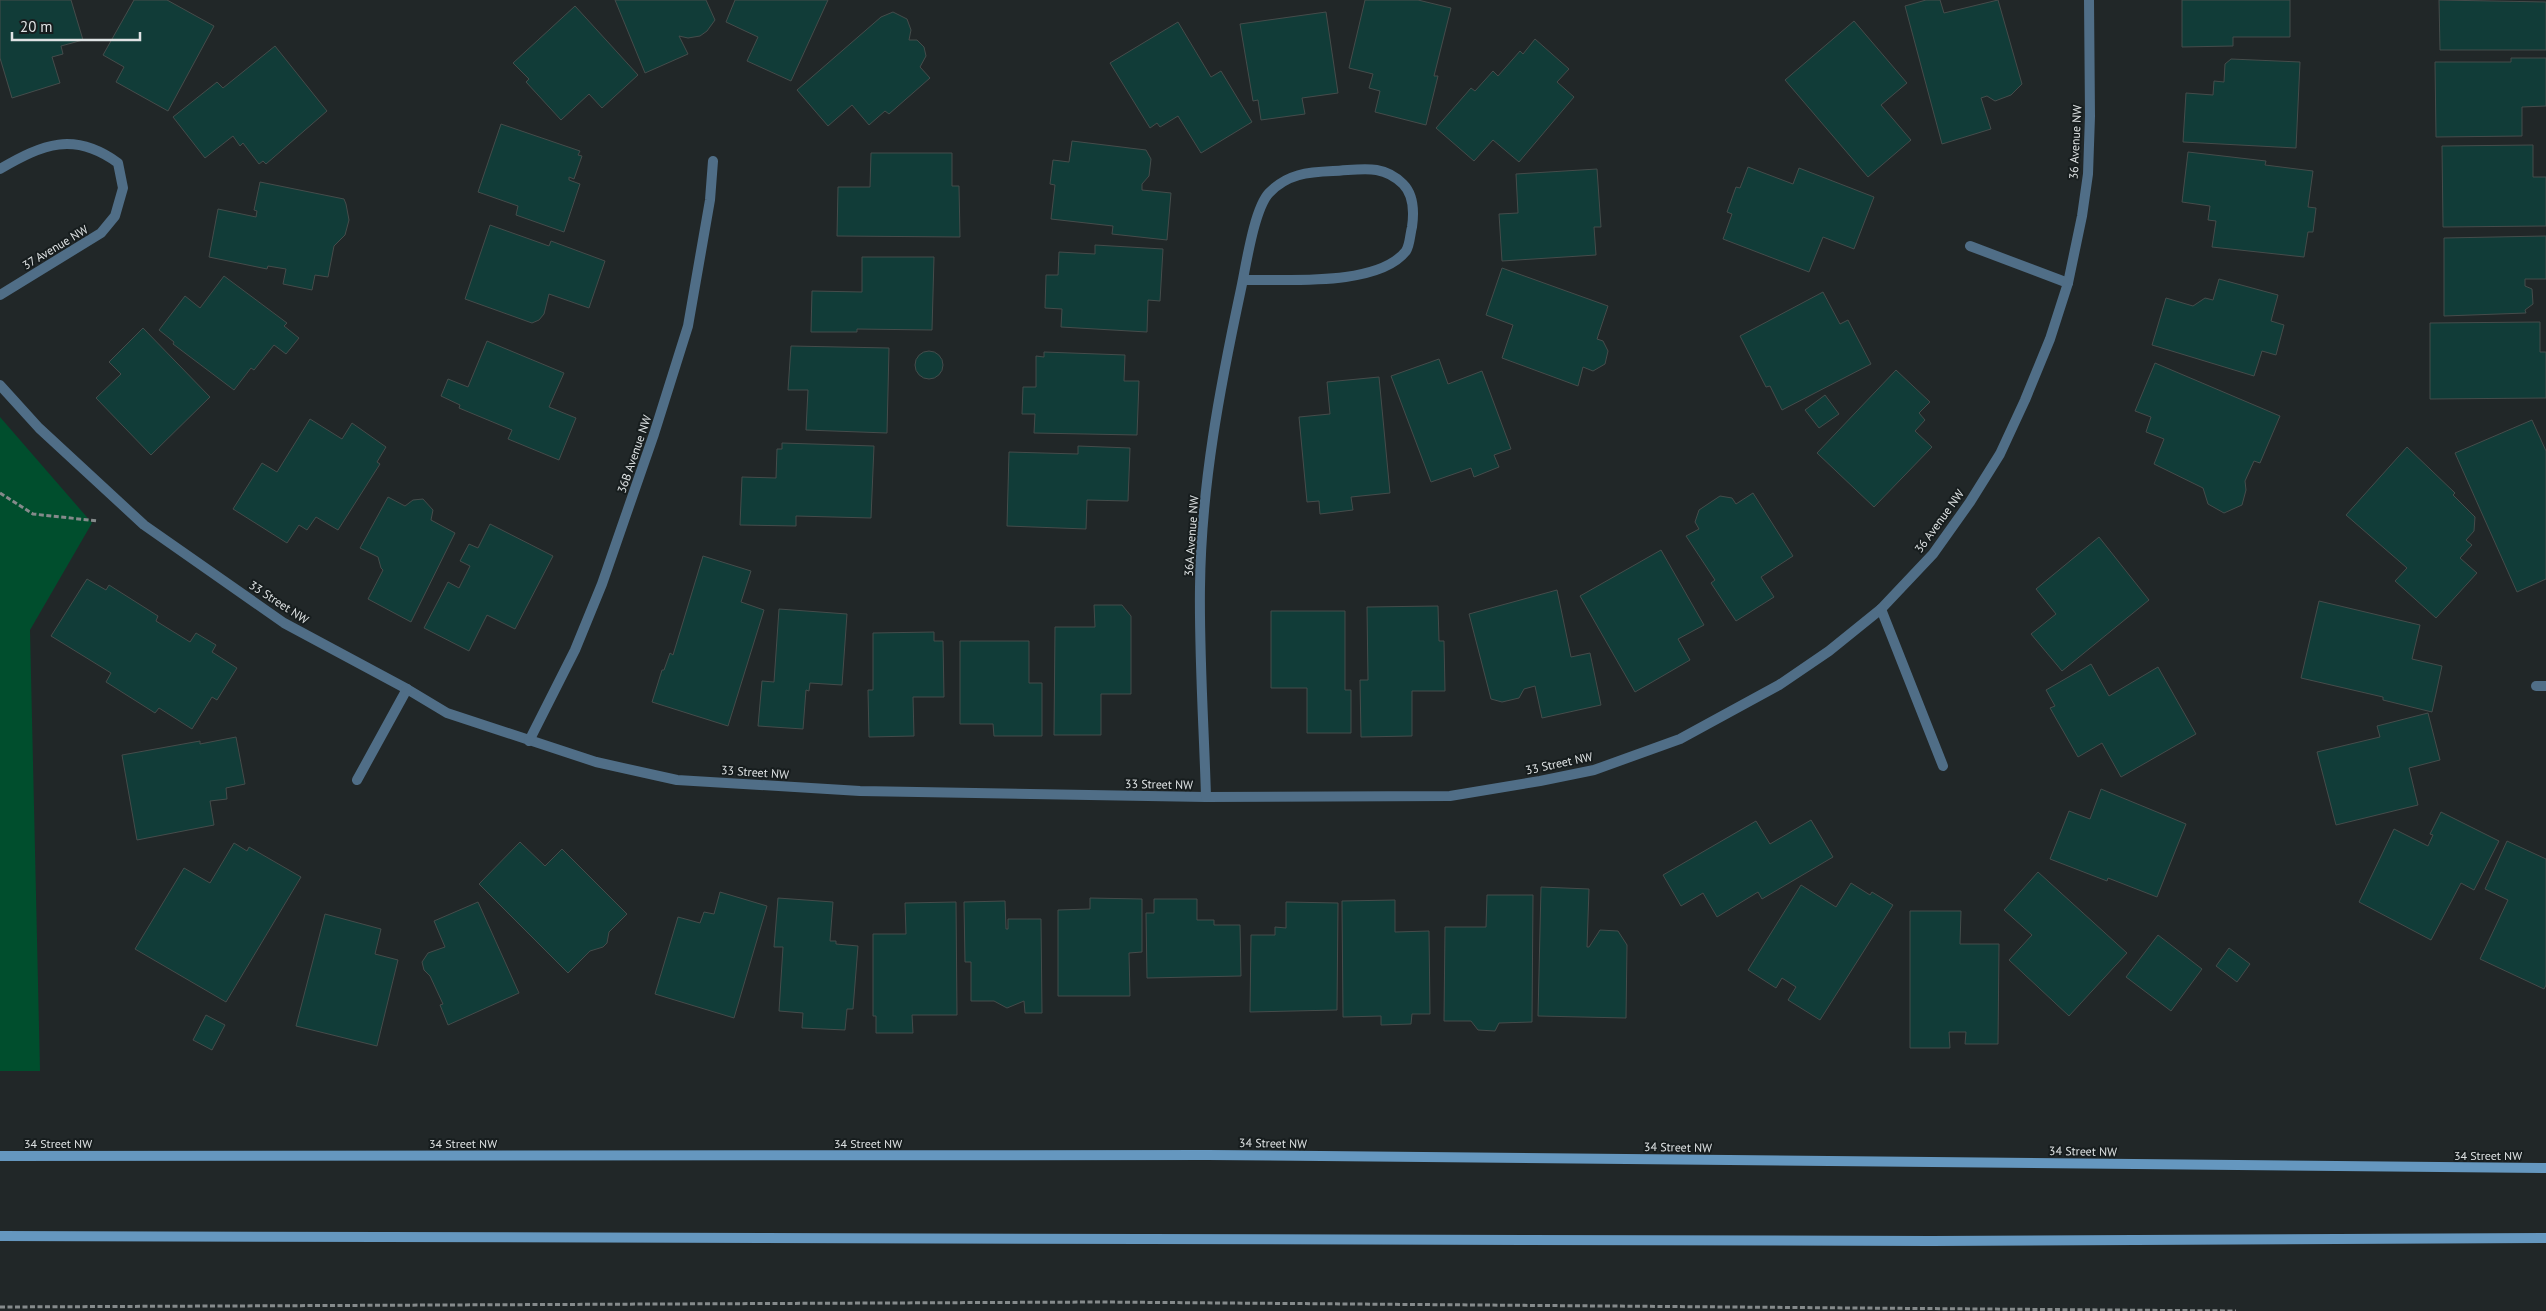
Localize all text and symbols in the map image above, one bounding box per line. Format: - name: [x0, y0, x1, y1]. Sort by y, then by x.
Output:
- scale bar: [12, 10, 140, 42]
- text: 20 m: [20, 17, 53, 36]
- street label: 36 Avenue NW: [2066, 104, 2084, 180]
- street label: 37 Avenue NW: [19, 221, 91, 272]
- street label: 36B Avenue NW: [614, 413, 654, 495]
- street label: 36 Avenue NW: [1911, 486, 1967, 556]
- street label: 36A Avenue NW: [1181, 495, 1201, 577]
- street label: 33 Street NW: [246, 577, 312, 627]
- street label: 33 Street NW: [1524, 749, 1594, 777]
- street label: 33 Street NW: [720, 762, 790, 782]
- street label: 33 Street NW: [1125, 776, 1193, 792]
- street label: 34 Street NW: [1239, 1135, 1307, 1151]
- street label: 34 Street NW: [24, 1136, 92, 1151]
- street label: 34 Street NW: [429, 1136, 497, 1151]
- street label: 34 Street NW: [834, 1136, 902, 1151]
- street label: 34 Street NW: [1644, 1139, 1712, 1155]
- street label: 34 Street NW: [2049, 1143, 2117, 1159]
- street label: 34 Street NW: [2454, 1148, 2522, 1163]

